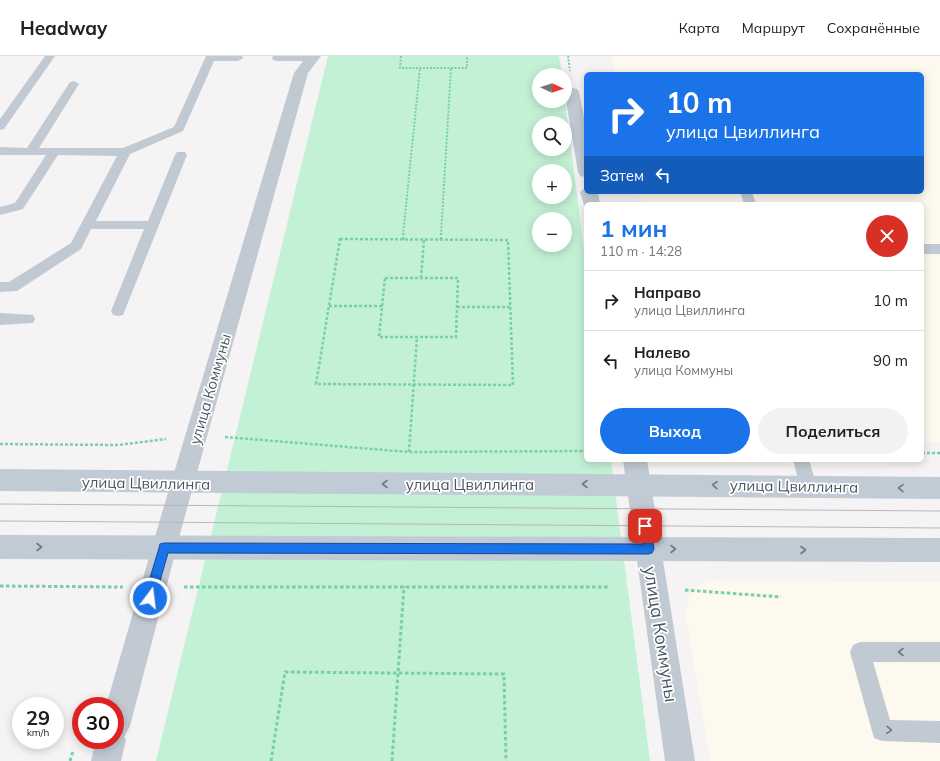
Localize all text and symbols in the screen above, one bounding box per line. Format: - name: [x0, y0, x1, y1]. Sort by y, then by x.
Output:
- text: Headway: [20, 16, 107, 40]
- text: Карта: [679, 19, 720, 37]
- text: Маршрут: [742, 19, 805, 37]
- text: Сохранённые: [827, 19, 920, 37]
- north arrow: [532, 68, 572, 108]
- map controls: [532, 68, 572, 252]
- text: 10 m: [666, 85, 732, 120]
- icon: right: [600, 88, 652, 140]
- button: search: [532, 116, 572, 156]
- text: улица Цвиллинга: [666, 120, 820, 143]
- button: +: [532, 164, 572, 204]
- icon: left: [652, 164, 674, 186]
- text: Затем: [600, 166, 644, 185]
- button: −: [532, 212, 572, 252]
- text: 1 мин: [600, 213, 667, 243]
- button: close: [866, 215, 908, 257]
- text: 110 m · 14:28: [600, 243, 682, 259]
- text: Направо: [634, 283, 701, 302]
- icon: right: [600, 290, 622, 312]
- text: 10 m: [873, 291, 908, 310]
- text: улица Цвиллинга: [634, 302, 745, 318]
- street label: улица Коммуны: [185, 331, 235, 447]
- text: Налево: [634, 343, 690, 362]
- icon: left: [600, 350, 622, 372]
- text: 90 m: [873, 351, 908, 370]
- text: улица Коммуны: [634, 362, 733, 378]
- button: Выход: [600, 408, 750, 454]
- button: Поделиться: [758, 408, 908, 454]
- street label: улица Цвиллинга: [82, 472, 210, 494]
- street label: улица Цвиллинга: [406, 475, 534, 494]
- street label: улица Цвиллинга: [730, 475, 858, 497]
- one-way arrow: [382, 480, 388, 488]
- one-way arrow: [582, 480, 588, 488]
- one-way arrow: [712, 481, 718, 489]
- one-way arrow: [898, 484, 904, 492]
- pin: [628, 509, 662, 543]
- icon: arrive: [634, 515, 656, 537]
- one-way arrow: [36, 543, 42, 551]
- one-way arrow: [670, 545, 676, 553]
- one-way arrow: [800, 546, 806, 554]
- street label: улица Коммуны: [639, 564, 683, 704]
- position arrow: [129, 577, 171, 619]
- one-way arrow: [898, 648, 904, 656]
- speed limit sign: 30: [72, 697, 124, 749]
- text: 29: [26, 705, 50, 730]
- text: km/h: [27, 726, 49, 739]
- one-way arrow: [886, 726, 892, 735]

